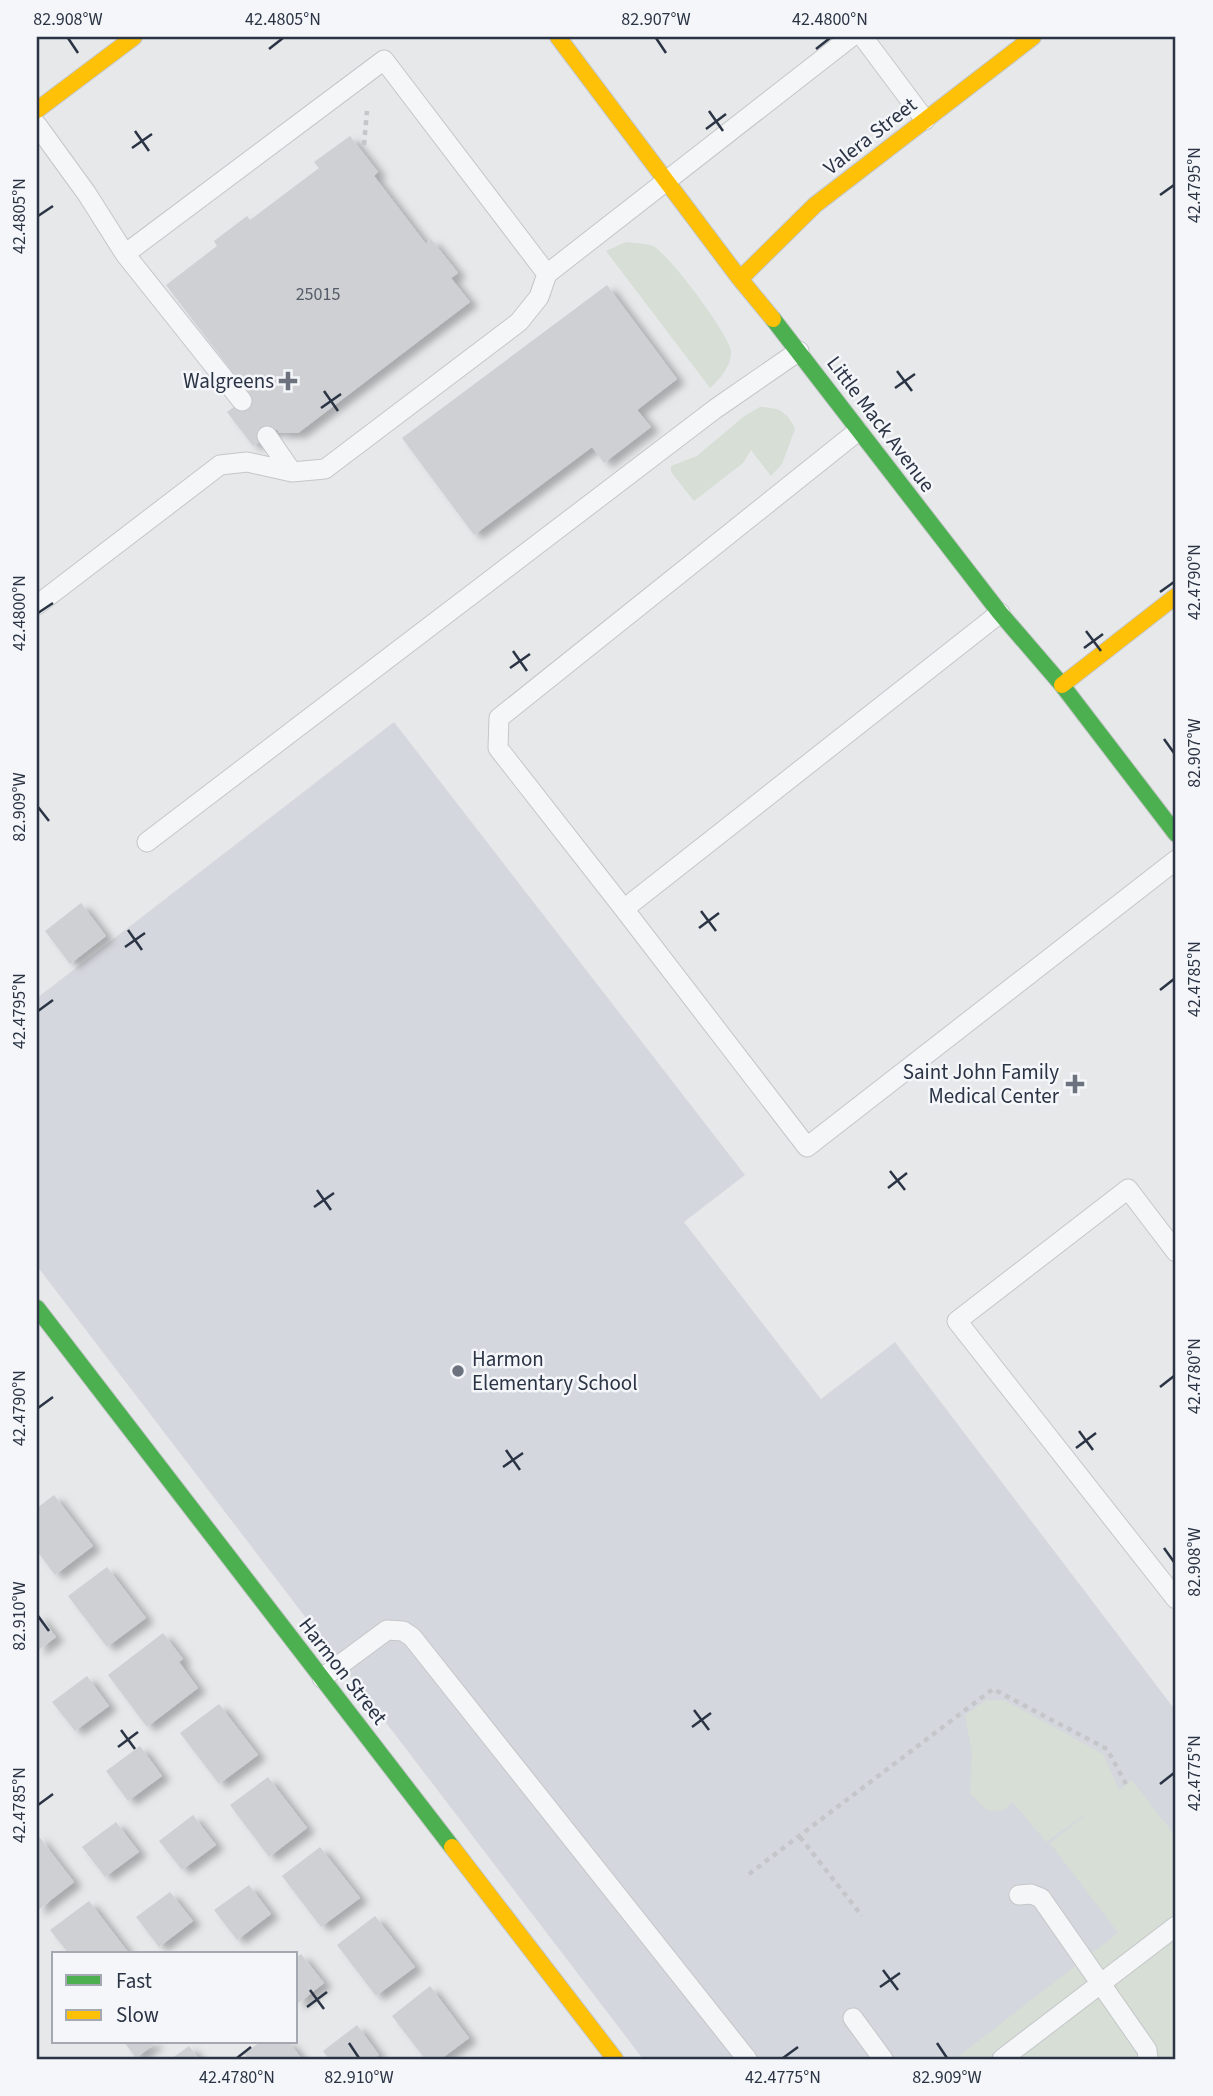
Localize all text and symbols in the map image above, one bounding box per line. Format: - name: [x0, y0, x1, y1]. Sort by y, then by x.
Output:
- text: 82.908°W: [33, 7, 103, 32]
- text: 42.4805°N: [245, 7, 321, 32]
- text: 82.907°W: [621, 7, 691, 32]
- text: 42.4800°N: [792, 7, 868, 32]
- street label: Valera Street: [817, 90, 923, 182]
- text: 42.4795°N: [1182, 147, 1207, 223]
- text: 42.4805°N: [7, 178, 32, 254]
- house number: 25015: [296, 282, 340, 307]
- street label: Little Mack Avenue: [820, 350, 942, 498]
- place label: Walgreens: [183, 366, 274, 396]
- marker: Walgreens: [280, 373, 296, 389]
- text: 42.4790°N: [1182, 544, 1207, 620]
- text: 42.4800°N: [7, 575, 32, 651]
- text: 82.907°W: [1182, 718, 1207, 788]
- text: 82.909°W: [7, 772, 32, 842]
- text: 42.4785°N: [1182, 941, 1207, 1017]
- text: 42.4795°N: [7, 973, 32, 1049]
- place label: Saint John Family Medical Center: [903, 1057, 1060, 1111]
- marker: Saint John Family Medical Center: [1065, 1074, 1085, 1094]
- text: 42.4780°N: [1182, 1338, 1207, 1414]
- place label: Harmon Elementary School: [472, 1344, 638, 1398]
- marker: Harmon Elementary School: [450, 1363, 466, 1379]
- text: 42.4790°N: [7, 1370, 32, 1446]
- text: 82.908°W: [1182, 1527, 1207, 1597]
- text: 82.910°W: [7, 1581, 32, 1651]
- street label: Harmon Street: [292, 1611, 394, 1731]
- text: 42.4775°N: [1182, 1735, 1207, 1811]
- text: 42.4785°N: [7, 1767, 32, 1843]
- legend: [52, 1952, 298, 2044]
- text: Fast: [116, 1966, 152, 1996]
- text: Slow: [116, 2000, 159, 2030]
- text: 42.4780°N: [199, 2065, 275, 2090]
- text: 82.910°W: [324, 2065, 394, 2090]
- text: 42.4775°N: [745, 2065, 821, 2090]
- text: 82.909°W: [912, 2065, 982, 2090]

